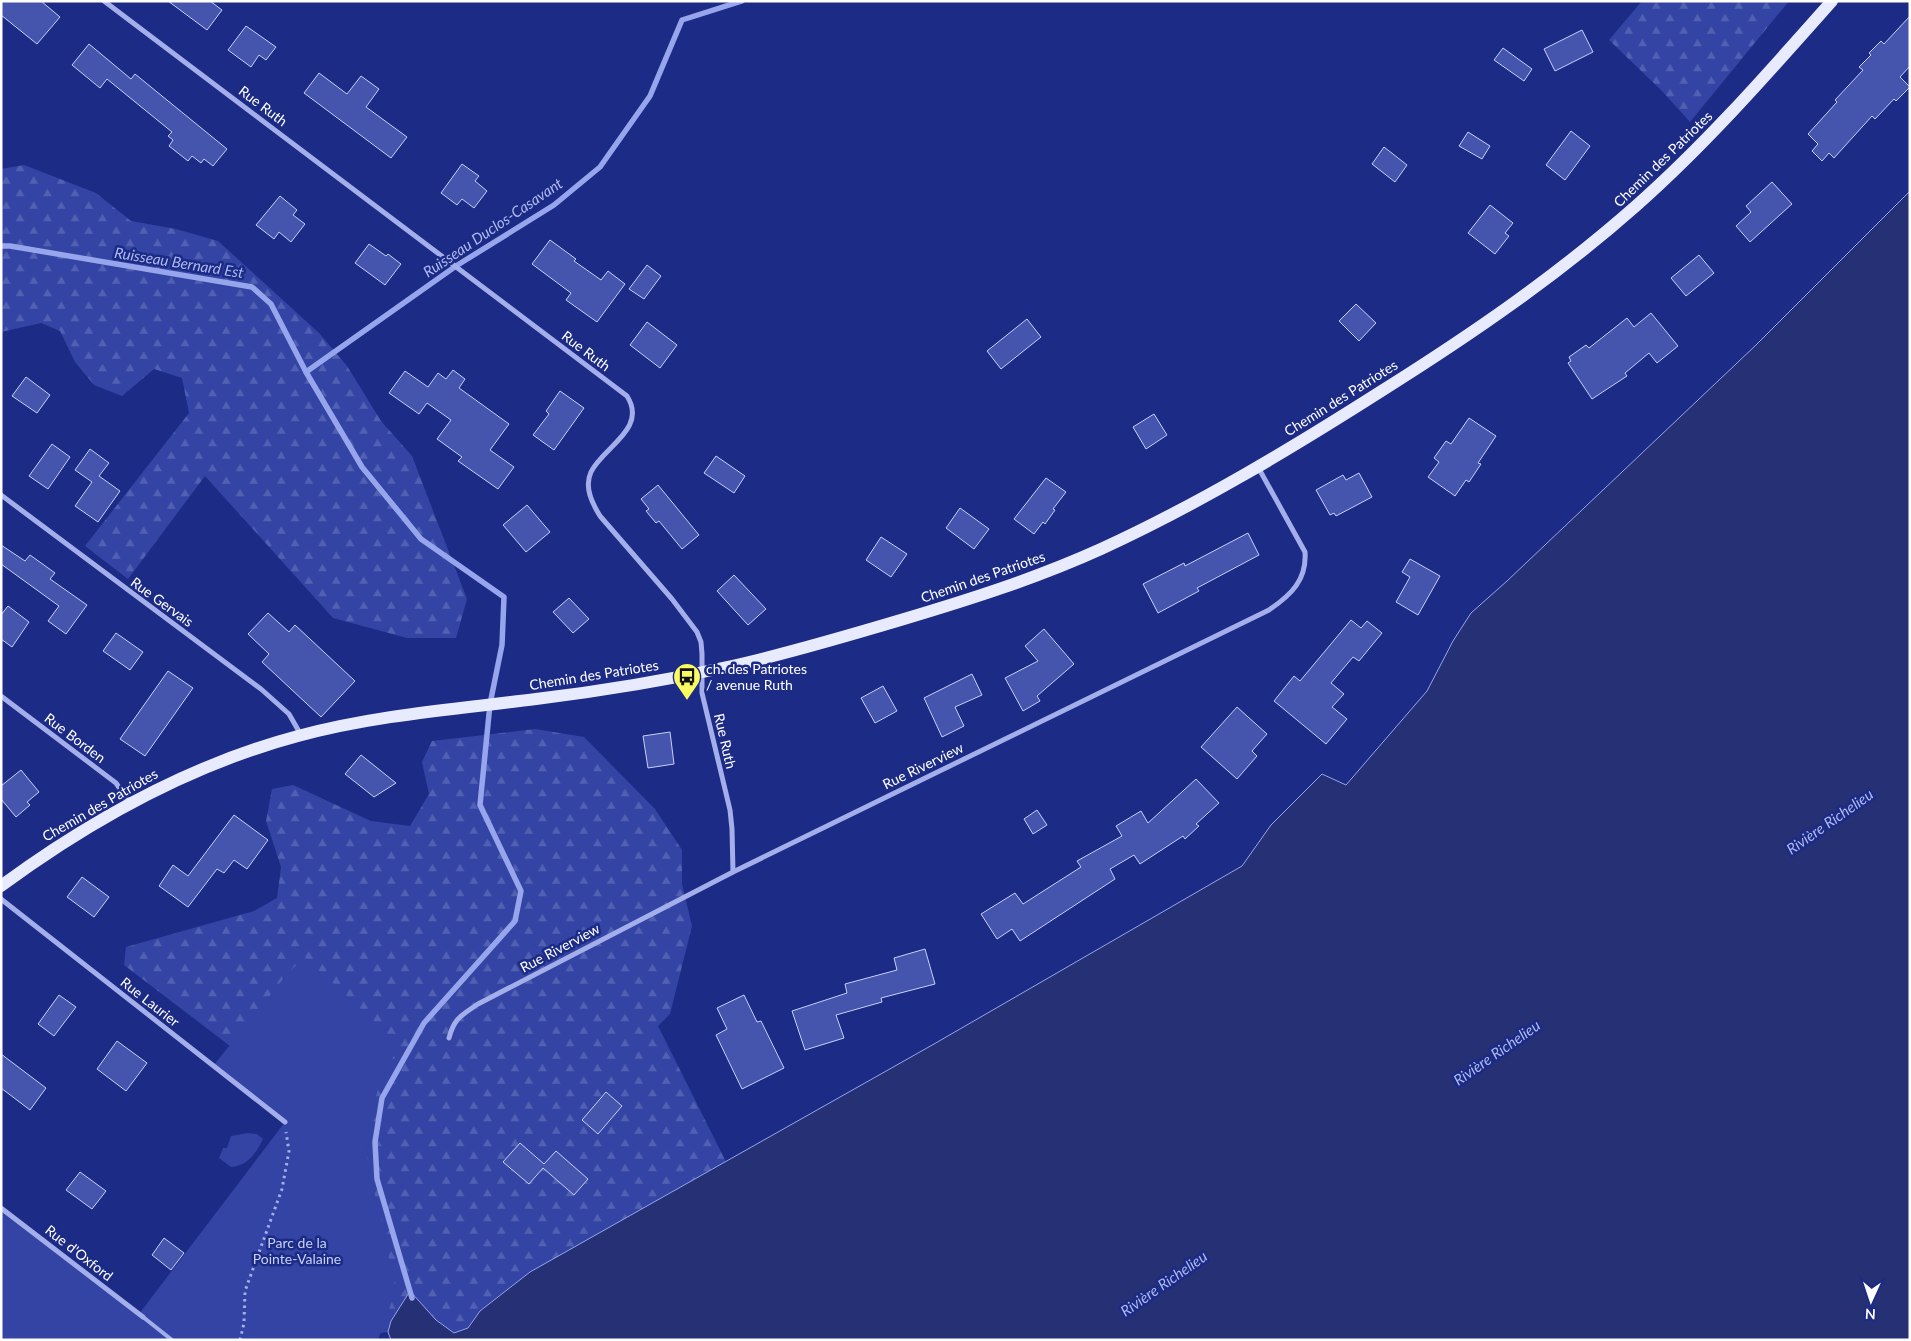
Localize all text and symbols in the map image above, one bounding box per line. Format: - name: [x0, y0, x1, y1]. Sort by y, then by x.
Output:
- street label: Rue Ruth: [236, 82, 291, 129]
- street label: Chemin des Patriotes: [1610, 107, 1715, 210]
- water label: Ruisseau Duclos-Casavant: [419, 173, 566, 281]
- water label: Ruisseau Bernard Est: [113, 243, 246, 281]
- street label: Rue Ruth: [559, 327, 614, 374]
- street label: Chemin des Patriotes: [1281, 356, 1401, 439]
- street label: Chemin des Patriotes: [918, 547, 1047, 606]
- street label: Rue Gervais: [128, 573, 197, 630]
- street label: Chemin des Patriotes: [528, 656, 660, 693]
- place label: ch. des Patriotes / avenue Ruth: [706, 660, 807, 693]
- bus stop icon: ch. des Patriotes / avenue Ruth: [672, 662, 702, 701]
- street label: Rue Borden: [41, 709, 109, 766]
- street label: Rue Ruth: [711, 712, 740, 770]
- street label: Rue Riverview: [880, 739, 966, 792]
- street label: Chemin des Patriotes: [39, 765, 161, 845]
- water label: Rivière Richelieu: [1783, 785, 1876, 858]
- street label: Rue Riverview: [517, 919, 602, 976]
- street label: Rue Laurier: [117, 973, 183, 1030]
- water label: Rivière Richelieu: [1450, 1016, 1543, 1089]
- street label: Rue d'Oxford: [42, 1221, 117, 1284]
- park label: Parc de la Pointe-Valaine: [253, 1234, 341, 1267]
- water label: Rivière Richelieu: [1117, 1247, 1210, 1320]
- north arrow: [1846, 1276, 1896, 1326]
- text: N: [1864, 1306, 1876, 1323]

